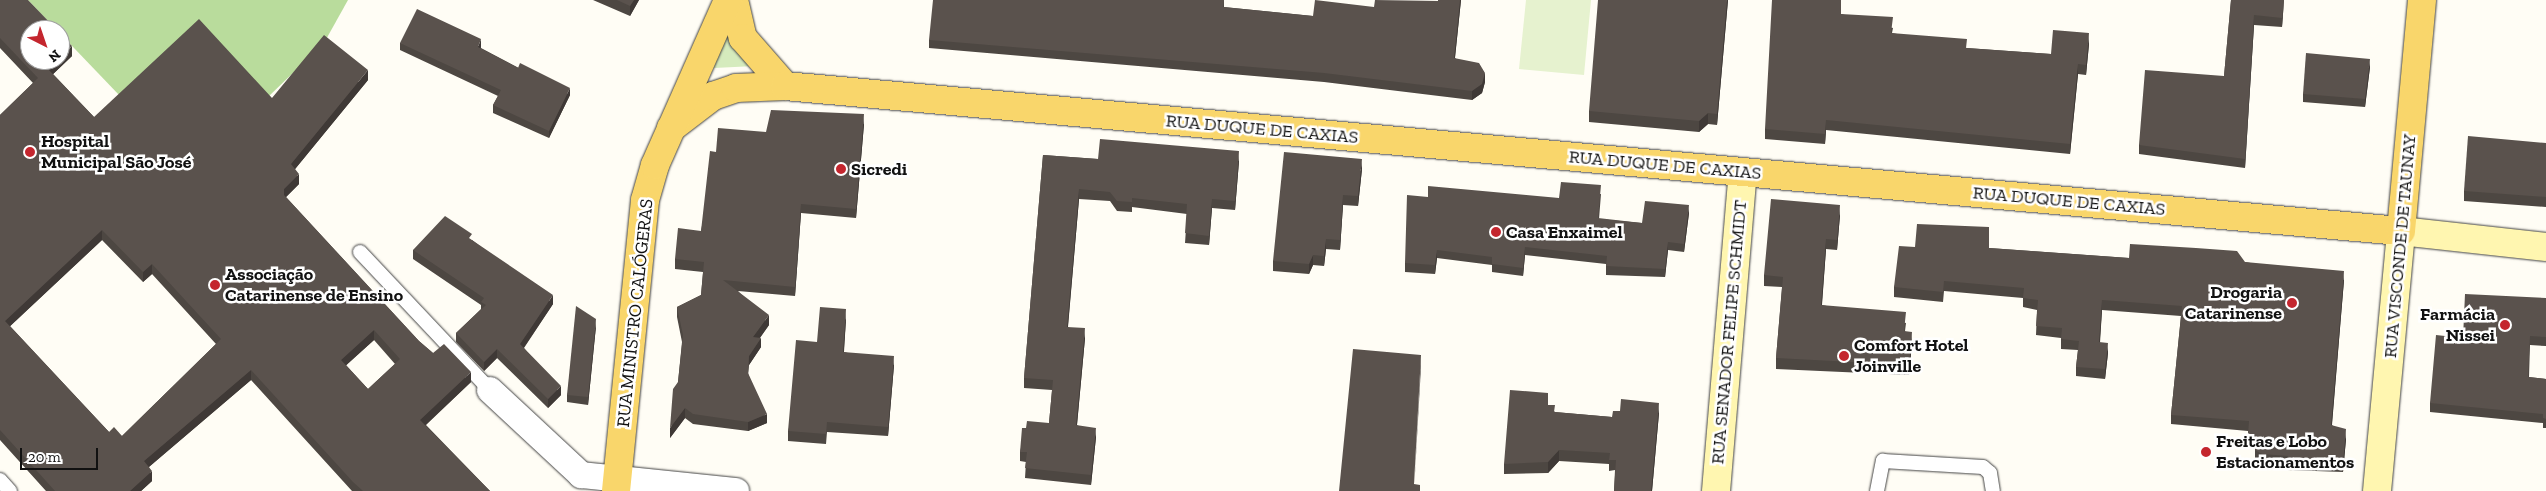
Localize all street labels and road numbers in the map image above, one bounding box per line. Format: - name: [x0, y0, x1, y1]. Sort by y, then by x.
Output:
- street label: RUA DUQUE DE CAXIAS: [1165, 110, 1359, 148]
- street label: RUA VISCONDE DE TAUNAY: [2379, 132, 2421, 360]
- street label: RUA DUQUE DE CAXIAS: [1568, 146, 1762, 184]
- street label: RUA DUQUE DE CAXIAS: [1972, 182, 2166, 220]
- street label: RUA MINISTRO CALÓGERAS: [612, 197, 658, 429]
- street label: RUA SENADOR FELIPE SCHMIDT: [1707, 199, 1751, 465]

